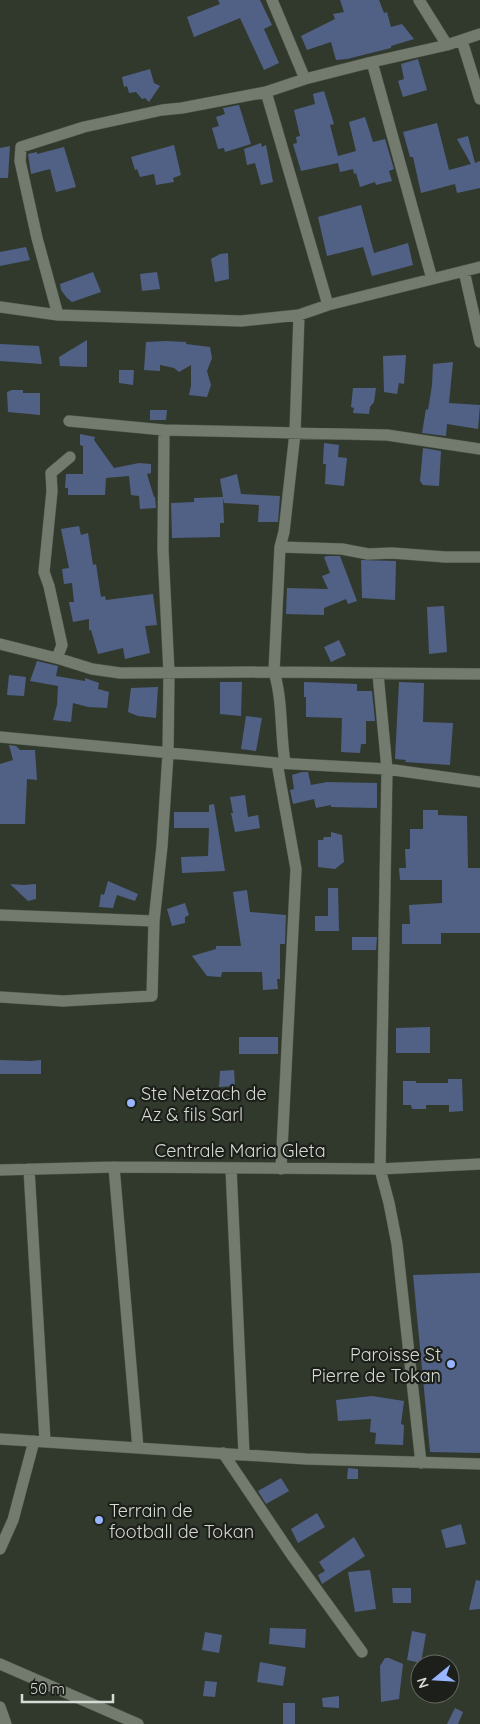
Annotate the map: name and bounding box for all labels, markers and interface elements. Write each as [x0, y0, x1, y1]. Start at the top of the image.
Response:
place label: Ste Netzach de Az & fils Sarl [141, 1082, 267, 1126]
marker: Ste Netzach de Az & fils Sarl [125, 1097, 137, 1109]
street label: Centrale Maria Gleta [154, 1139, 326, 1162]
place label: Paroisse St Pierre de Tokan [311, 1343, 441, 1387]
marker: Paroisse St Pierre de Tokan [445, 1358, 457, 1370]
place label: Terrain de football de Tokan [109, 1499, 254, 1543]
marker: Terrain de football de Tokan [93, 1514, 105, 1526]
north arrow [410, 1654, 460, 1704]
scale bar [22, 1672, 114, 1704]
text: N [412, 1675, 433, 1691]
text: 50 m [30, 1679, 65, 1698]

